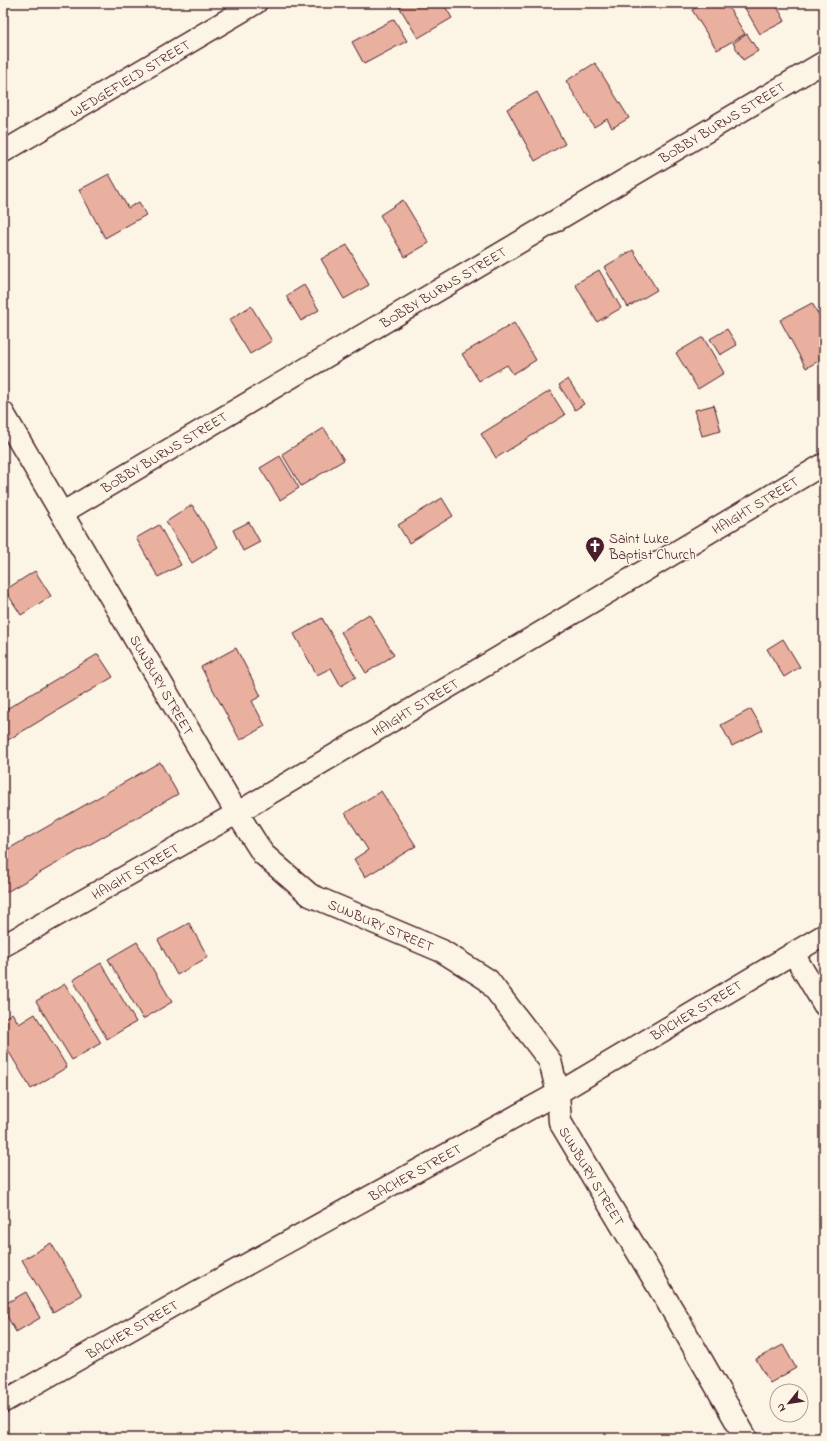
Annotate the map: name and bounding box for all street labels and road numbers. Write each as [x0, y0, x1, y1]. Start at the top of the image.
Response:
street label: WEDGEFIELD STREET [67, 35, 195, 123]
street label: BOBBY BURNS STREET [655, 77, 790, 170]
street label: BOBBY BURNS STREET [376, 242, 511, 335]
street label: BOBBY BURNS STREET [97, 407, 232, 500]
street label: HAIGHT STREET [708, 472, 803, 541]
street label: SUNBURY STREET [123, 632, 198, 740]
street label: HAIGHT STREET [368, 674, 463, 743]
street label: HAIGHT STREET [88, 839, 184, 906]
street label: SUNBURY STREET [324, 895, 437, 958]
street label: BACHER STREET [646, 976, 746, 1047]
street label: SUNBURY STREET [553, 1123, 629, 1231]
street label: BACHER STREET [365, 1139, 466, 1208]
street label: BACHER STREET [82, 1295, 183, 1366]

